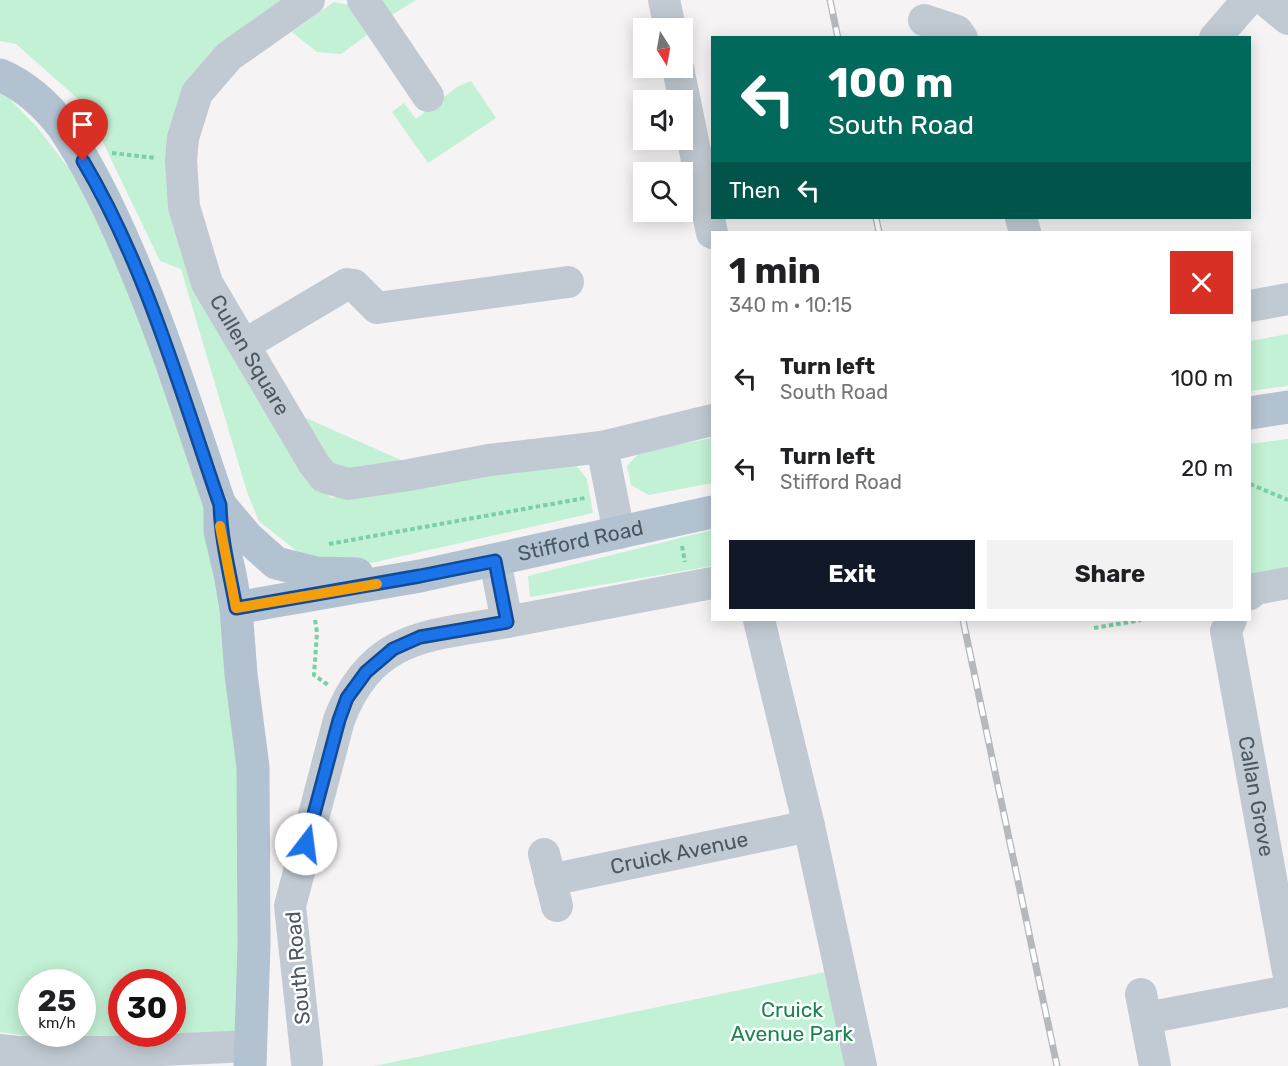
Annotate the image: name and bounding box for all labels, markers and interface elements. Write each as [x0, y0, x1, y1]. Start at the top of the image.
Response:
north arrow [633, 18, 693, 78]
map controls [633, 18, 693, 222]
text: 100 m [828, 58, 953, 108]
icon: left [729, 60, 807, 138]
button: sound [633, 90, 693, 150]
pin [57, 99, 108, 161]
icon: arrive [66, 108, 99, 141]
text: South Road [828, 109, 974, 141]
button: search [633, 162, 693, 222]
icon: left [792, 174, 825, 207]
text: Then [729, 177, 780, 204]
text: 1 min [729, 249, 821, 292]
button: close [1170, 251, 1233, 314]
street label: Cullen Square [205, 290, 295, 420]
text: 340 m · 10:15 [729, 293, 852, 317]
text: Turn left [780, 353, 875, 380]
icon: left [729, 362, 762, 395]
text: 100 m [1171, 365, 1233, 392]
text: South Road [780, 380, 888, 404]
text: Turn left [780, 443, 875, 470]
icon: left [729, 452, 762, 485]
text: 20 m [1181, 455, 1233, 482]
text: Stifford Road [780, 470, 902, 494]
street label: Stifford Road [515, 514, 645, 566]
button: Exit [729, 540, 975, 609]
button: Share [987, 540, 1233, 609]
street label: Callan Grove [1233, 734, 1280, 858]
position arrow [274, 812, 338, 876]
street label: Cruick Avenue [608, 826, 750, 879]
street label: South Road [280, 910, 315, 1026]
speed limit sign: 30 [108, 969, 186, 1047]
text: 25 [38, 983, 76, 1019]
park label: Cruick Avenue Park [731, 997, 853, 1046]
text: km/h [38, 1014, 76, 1032]

